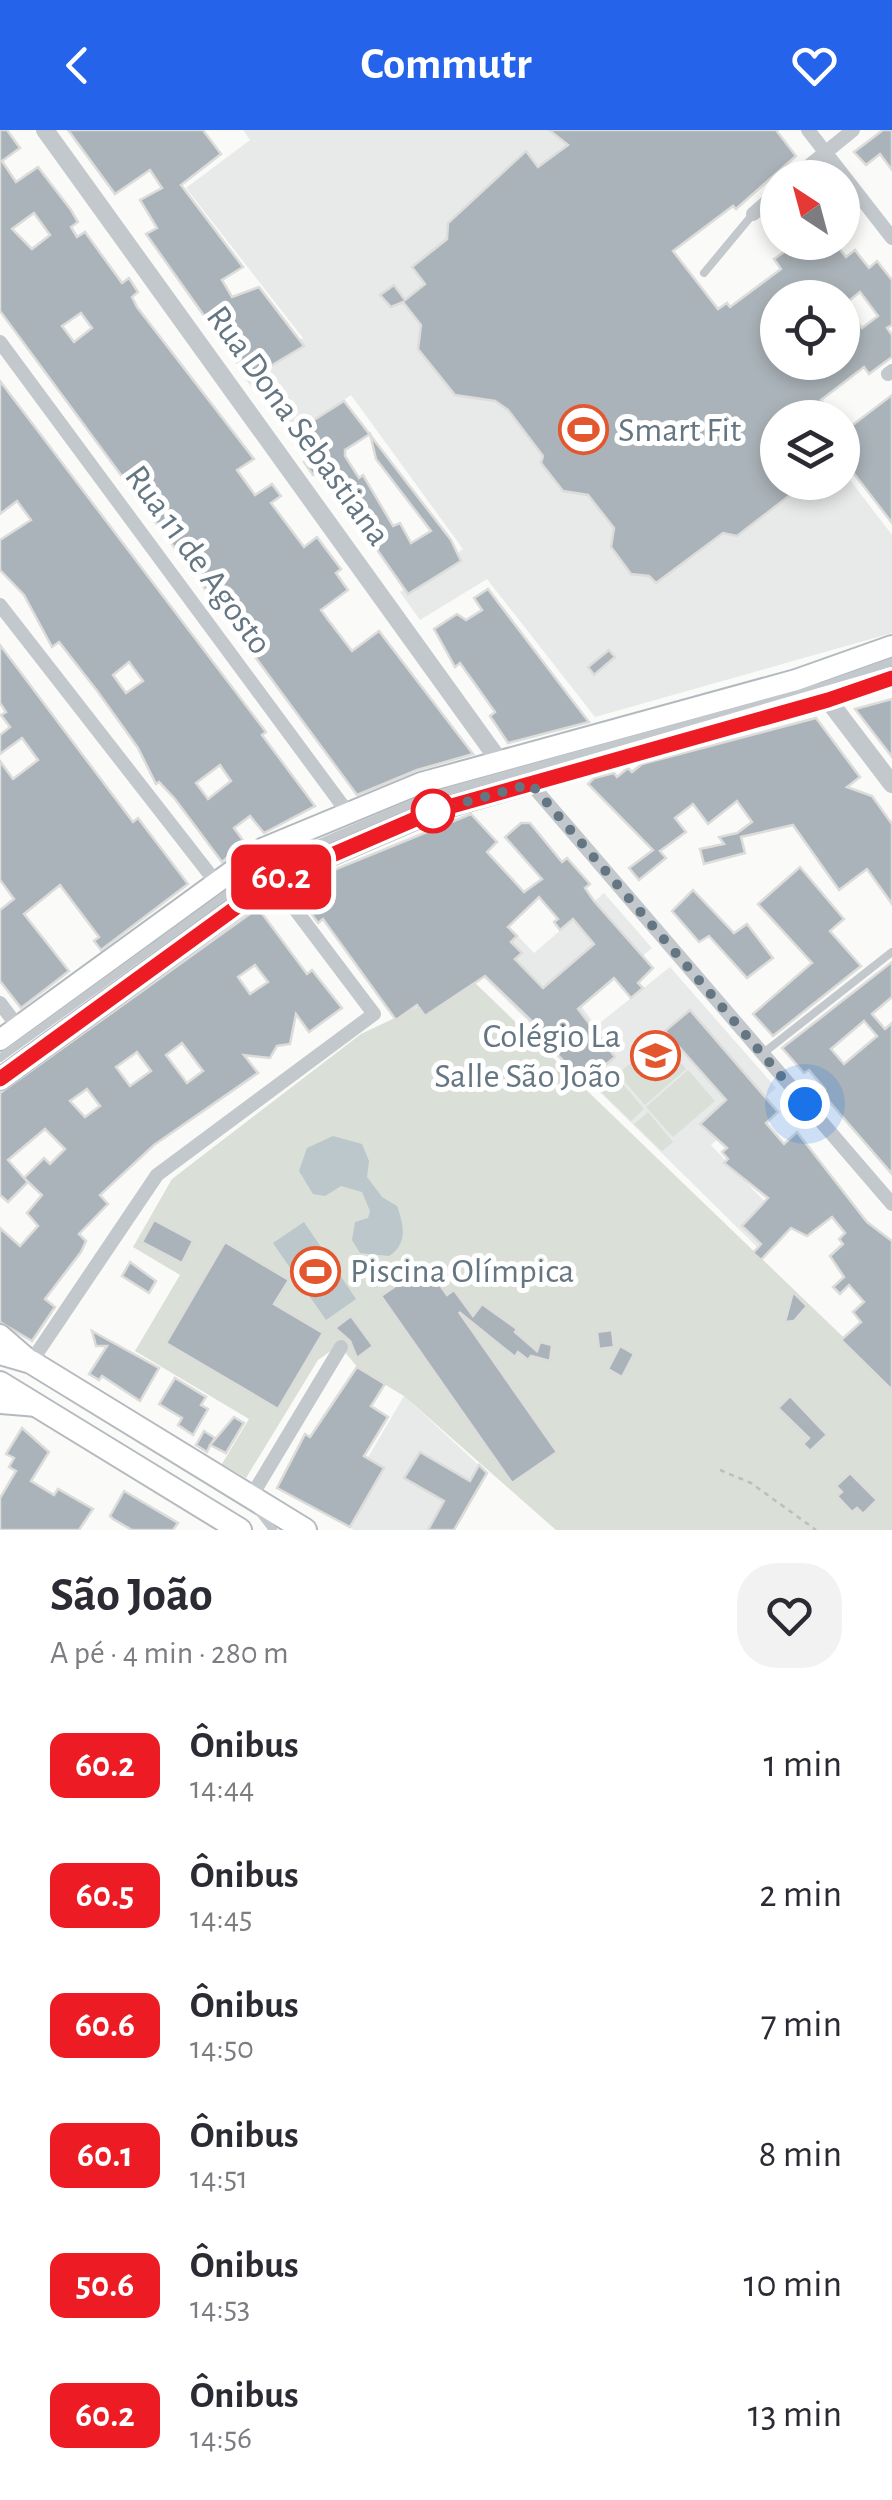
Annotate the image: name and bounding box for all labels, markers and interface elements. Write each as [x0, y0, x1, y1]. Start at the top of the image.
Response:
icon: back [50, 38, 105, 93]
icon: heart [787, 38, 842, 93]
text: Commutr [360, 42, 532, 87]
north arrow [760, 160, 860, 260]
map controls [760, 160, 860, 500]
button: locate [760, 280, 860, 380]
street label: Rua Dona Sebastiana [200, 300, 396, 552]
button: layers [760, 400, 860, 500]
sports icon: Smart Fit [557, 404, 609, 456]
place label: Smart Fit [618, 413, 741, 448]
street label: Rua 11 de Agosto [118, 459, 278, 661]
unlabelled marker [412, 790, 454, 832]
line badge: 60.2 [211, 844, 351, 910]
text: 60.2 [251, 860, 311, 895]
place label: Colégio La Salle São João [434, 1019, 621, 1094]
school or university icon: Colégio La Salle São João [630, 1030, 682, 1082]
your location [780, 1079, 830, 1129]
sports icon: Piscina Olímpica [289, 1245, 341, 1297]
place label: Piscina Olímpica [350, 1254, 575, 1289]
button: heart [737, 1563, 842, 1668]
text: São João [50, 1572, 213, 1620]
text: A pé · 4 min · 280 m [50, 1637, 289, 1669]
text: Ônibus [190, 1727, 299, 1765]
text: 1 min [763, 1746, 842, 1784]
text: 60.2 [75, 1748, 135, 1783]
text: 14:44 [190, 1772, 255, 1804]
text: Ônibus [190, 1857, 299, 1895]
text: 2 min [759, 1876, 842, 1914]
text: 60.5 [76, 1878, 134, 1913]
text: 14:45 [190, 1902, 253, 1934]
text: Ônibus [190, 1987, 299, 2025]
text: 7 min [761, 2006, 842, 2044]
text: 60.6 [75, 2008, 135, 2043]
text: 14:50 [190, 2032, 254, 2064]
text: Ônibus [190, 2117, 299, 2155]
text: 8 min [759, 2136, 842, 2174]
text: 60.1 [77, 2138, 133, 2173]
text: 14:51 [190, 2162, 248, 2194]
text: Ônibus [190, 2247, 299, 2285]
text: 10 min [743, 2266, 842, 2304]
text: 50.6 [76, 2268, 134, 2303]
text: 14:53 [190, 2292, 250, 2324]
text: Ônibus [190, 2377, 299, 2415]
text: 13 min [748, 2396, 842, 2434]
text: 60.2 [75, 2398, 135, 2433]
text: 14:56 [190, 2422, 252, 2454]

